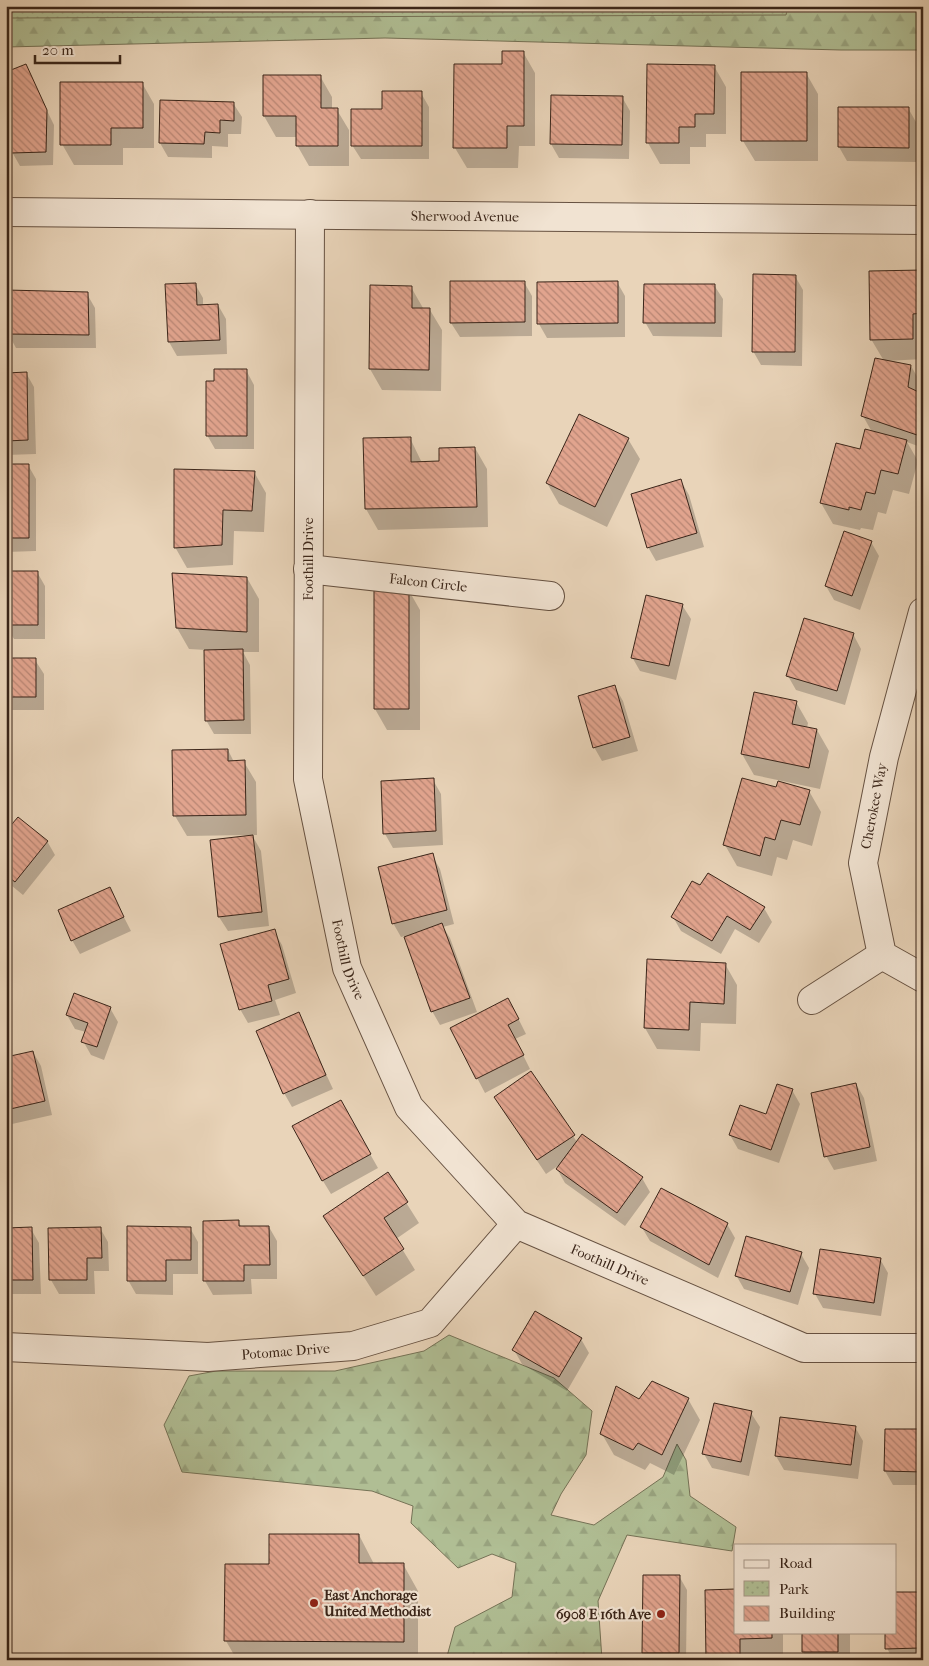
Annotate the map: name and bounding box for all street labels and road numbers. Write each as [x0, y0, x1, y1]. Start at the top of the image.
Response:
street label: Sherwood Avenue [411, 207, 519, 225]
street label: Foothill Drive [300, 517, 317, 601]
street label: Falcon Circle [388, 570, 468, 595]
street label: Cherokee Way [857, 761, 891, 850]
street label: Foothill Drive [329, 917, 369, 1002]
street label: Foothill Drive [568, 1240, 652, 1289]
street label: Potomac Drive [241, 1339, 331, 1363]

